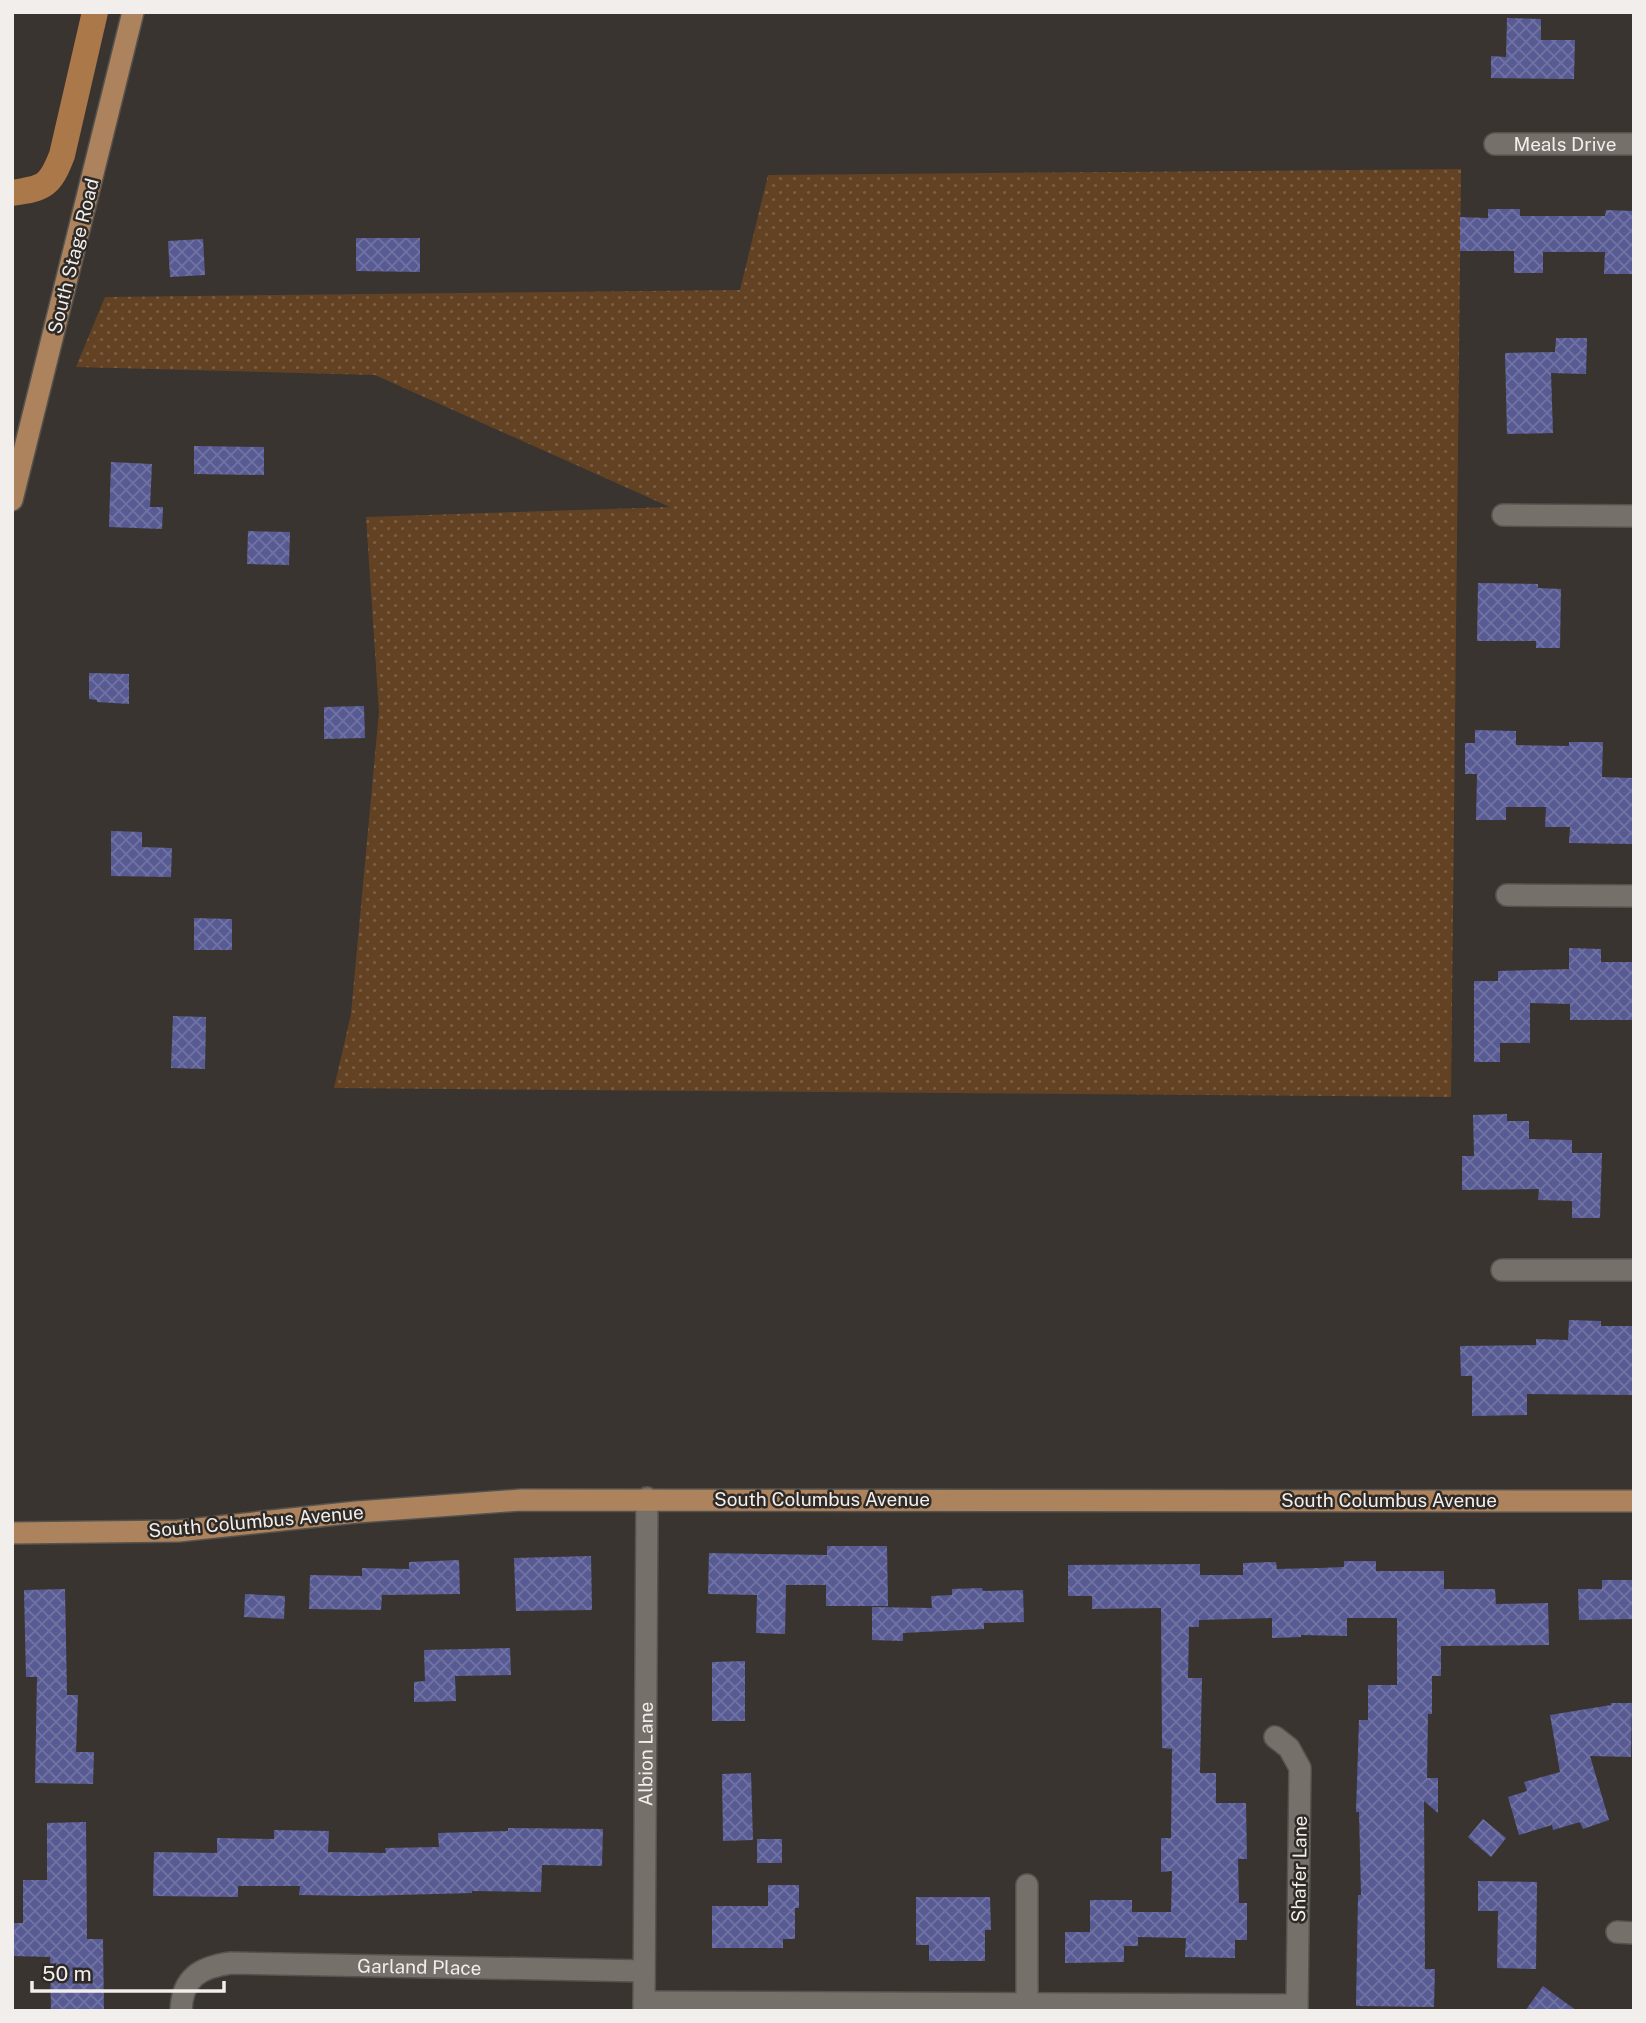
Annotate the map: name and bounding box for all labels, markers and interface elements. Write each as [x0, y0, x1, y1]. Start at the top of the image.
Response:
street label: Meals Drive [1513, 133, 1617, 155]
street label: South Stage Road [43, 176, 103, 336]
street label: South Columbus Avenue [714, 1488, 930, 1510]
street label: South Columbus Avenue [1281, 1489, 1497, 1511]
street label: South Columbus Avenue [147, 1501, 365, 1541]
street label: Albion Lane [634, 1702, 657, 1806]
street label: Shafer Lane [1287, 1815, 1311, 1923]
scale bar [32, 1950, 224, 1994]
street label: Garland Place [357, 1954, 482, 1979]
text: 50 m [42, 1961, 92, 1986]

